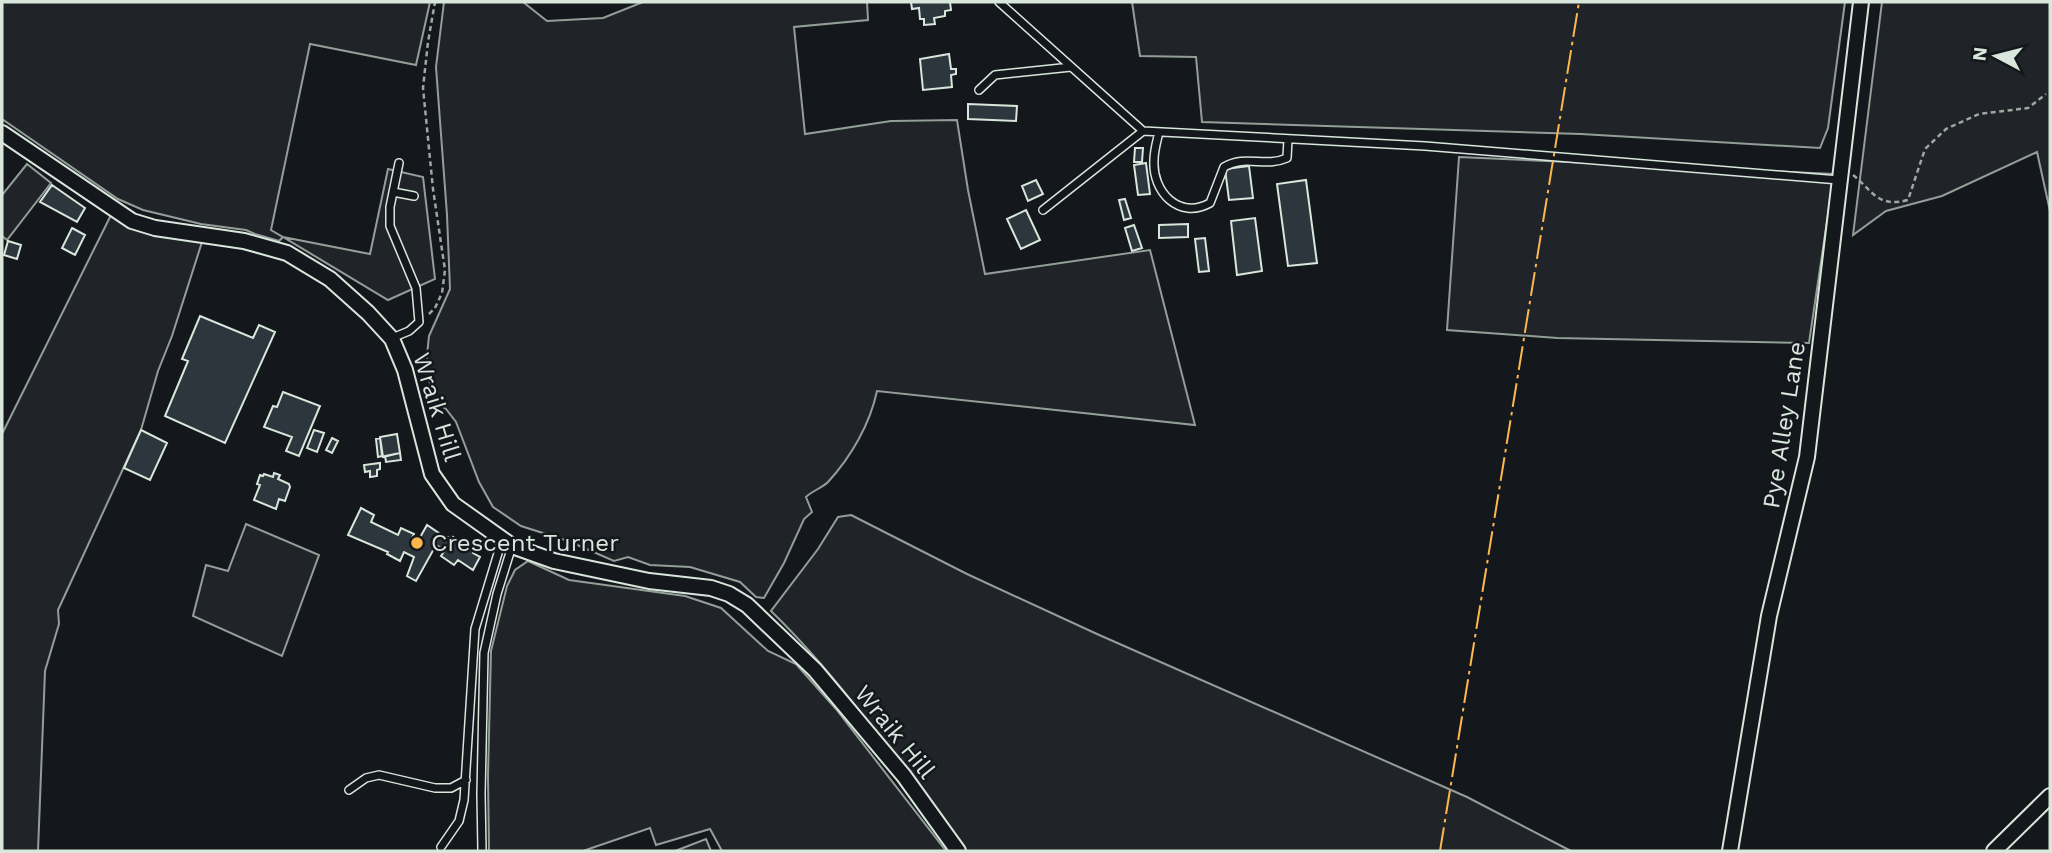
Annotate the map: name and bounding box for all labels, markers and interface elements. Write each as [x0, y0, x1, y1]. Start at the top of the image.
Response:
north arrow [1961, 21, 2031, 91]
text: N [1967, 46, 1992, 62]
street label: Pye Alley Lane [1757, 340, 1811, 510]
street label: Wraik Hill [407, 349, 467, 465]
place label: Crescent Turner [431, 529, 619, 557]
marker: Crescent Turner [409, 535, 425, 551]
street label: Wraik Hill [849, 680, 941, 785]

